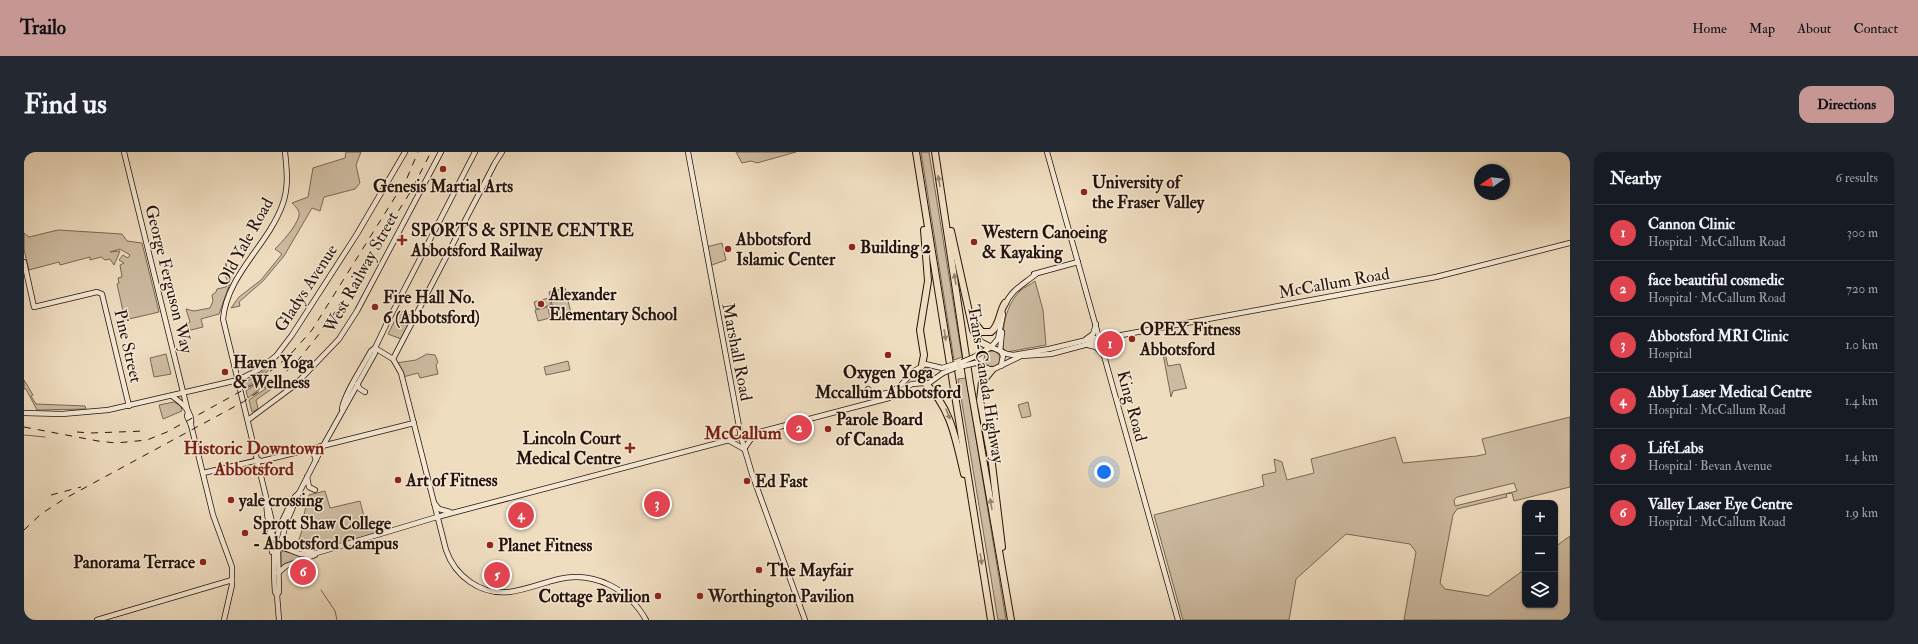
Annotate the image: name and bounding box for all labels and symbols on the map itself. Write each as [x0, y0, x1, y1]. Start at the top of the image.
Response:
marker: Genesis Martial Arts [438, 164, 448, 174]
north arrow [1474, 164, 1510, 200]
place label: University of the Fraser Valley [1092, 172, 1205, 214]
one-way arrow [936, 175, 942, 187]
place label: Genesis Martial Arts [373, 176, 513, 197]
marker: University of the Fraser Valley [1079, 187, 1089, 197]
street label: Old Yale Road [212, 194, 278, 290]
street label: George Ferguson Way [139, 203, 198, 356]
street label: West Railway Street [319, 207, 404, 337]
place label: SPORTS & SPINE CENTRE Abbotsford Railway [410, 220, 634, 262]
place label: Western Canoeing & Kayaking [981, 222, 1108, 264]
place label: Abbotsford Islamic Center [735, 229, 836, 270]
marker: SPORTS & SPINE CENTRE Abbotsford Railway [396, 234, 408, 246]
place label: Building 2 [860, 237, 931, 259]
marker: Western Canoeing & Kayaking [969, 237, 979, 247]
street label: Gladys Avenue [270, 240, 343, 336]
marker: Building 2 [847, 242, 857, 252]
marker: Abbotsford Islamic Center [723, 244, 733, 254]
street label: McCallum Road [1277, 263, 1392, 303]
one-way arrow [952, 273, 958, 285]
place label: Alexander Elementary School [548, 284, 678, 326]
place label: Fire Hall No. 6 (Abbotsford) [383, 287, 480, 329]
marker: Alexander Elementary School [536, 299, 546, 309]
street label: Marshall Road [717, 301, 757, 403]
marker: Fire Hall No. 6 (Abbotsford) [370, 302, 380, 312]
street label: Trans-Canada Highway [962, 303, 1009, 465]
street label: Pine Street [109, 307, 147, 385]
place label: OPEX Fitness Abbotsford [1139, 319, 1241, 360]
one-way arrow [942, 329, 948, 341]
pin: 1 [1097, 329, 1123, 359]
marker: OPEX Fitness Abbotsford [1127, 334, 1137, 344]
marker: Oxygen Yoga Mccallum Abbotsford [883, 350, 893, 360]
place label: Haven Yoga & Wellness [233, 352, 315, 393]
place label: Oxygen Yoga Mccallum Abbotsford [814, 362, 962, 403]
marker: Haven Yoga & Wellness [220, 367, 230, 377]
street label: King Road [1112, 368, 1152, 444]
place label: Parole Board of Canada [836, 409, 923, 450]
one-way arrow [945, 409, 951, 421]
pin: 2 [786, 413, 812, 443]
district label: McCallum [703, 422, 783, 445]
marker: Parole Board of Canada [823, 424, 833, 434]
place label: Lincoln Court Medical Centre [515, 428, 622, 469]
district label: Historic Downtown Abbotsford [184, 437, 325, 481]
marker: Lincoln Court Medical Centre [624, 442, 636, 454]
your location [1094, 462, 1114, 482]
place label: Art of Fitness [405, 470, 498, 491]
place label: Ed Fast [755, 471, 808, 492]
marker: Art of Fitness [393, 475, 403, 485]
marker: Ed Fast [742, 476, 752, 486]
pin: 3 [644, 489, 670, 519]
place label: yale crossing [238, 490, 324, 512]
marker: yale crossing [226, 495, 236, 505]
one-way arrow [988, 498, 994, 511]
pin: 4 [508, 500, 534, 530]
place label: Sprott Shaw College - Abbotsford Campus [253, 513, 398, 555]
marker: Sprott Shaw College - Abbotsford Campus [240, 528, 250, 538]
place label: Planet Fitness [498, 535, 592, 556]
marker: Planet Fitness [485, 540, 495, 550]
place label: Panorama Terrace [73, 552, 196, 573]
one-way arrow [978, 553, 984, 565]
marker: Panorama Terrace [198, 557, 208, 567]
pin: 6 [290, 557, 316, 587]
pin: 5 [484, 560, 510, 590]
place label: The Mayfair [766, 560, 854, 582]
marker: The Mayfair [754, 565, 764, 575]
place label: Cottage Pavilion [538, 586, 650, 608]
place label: Worthington Pavilion [707, 586, 854, 608]
marker: Cottage Pavilion [653, 591, 663, 601]
marker: Worthington Pavilion [695, 591, 705, 601]

